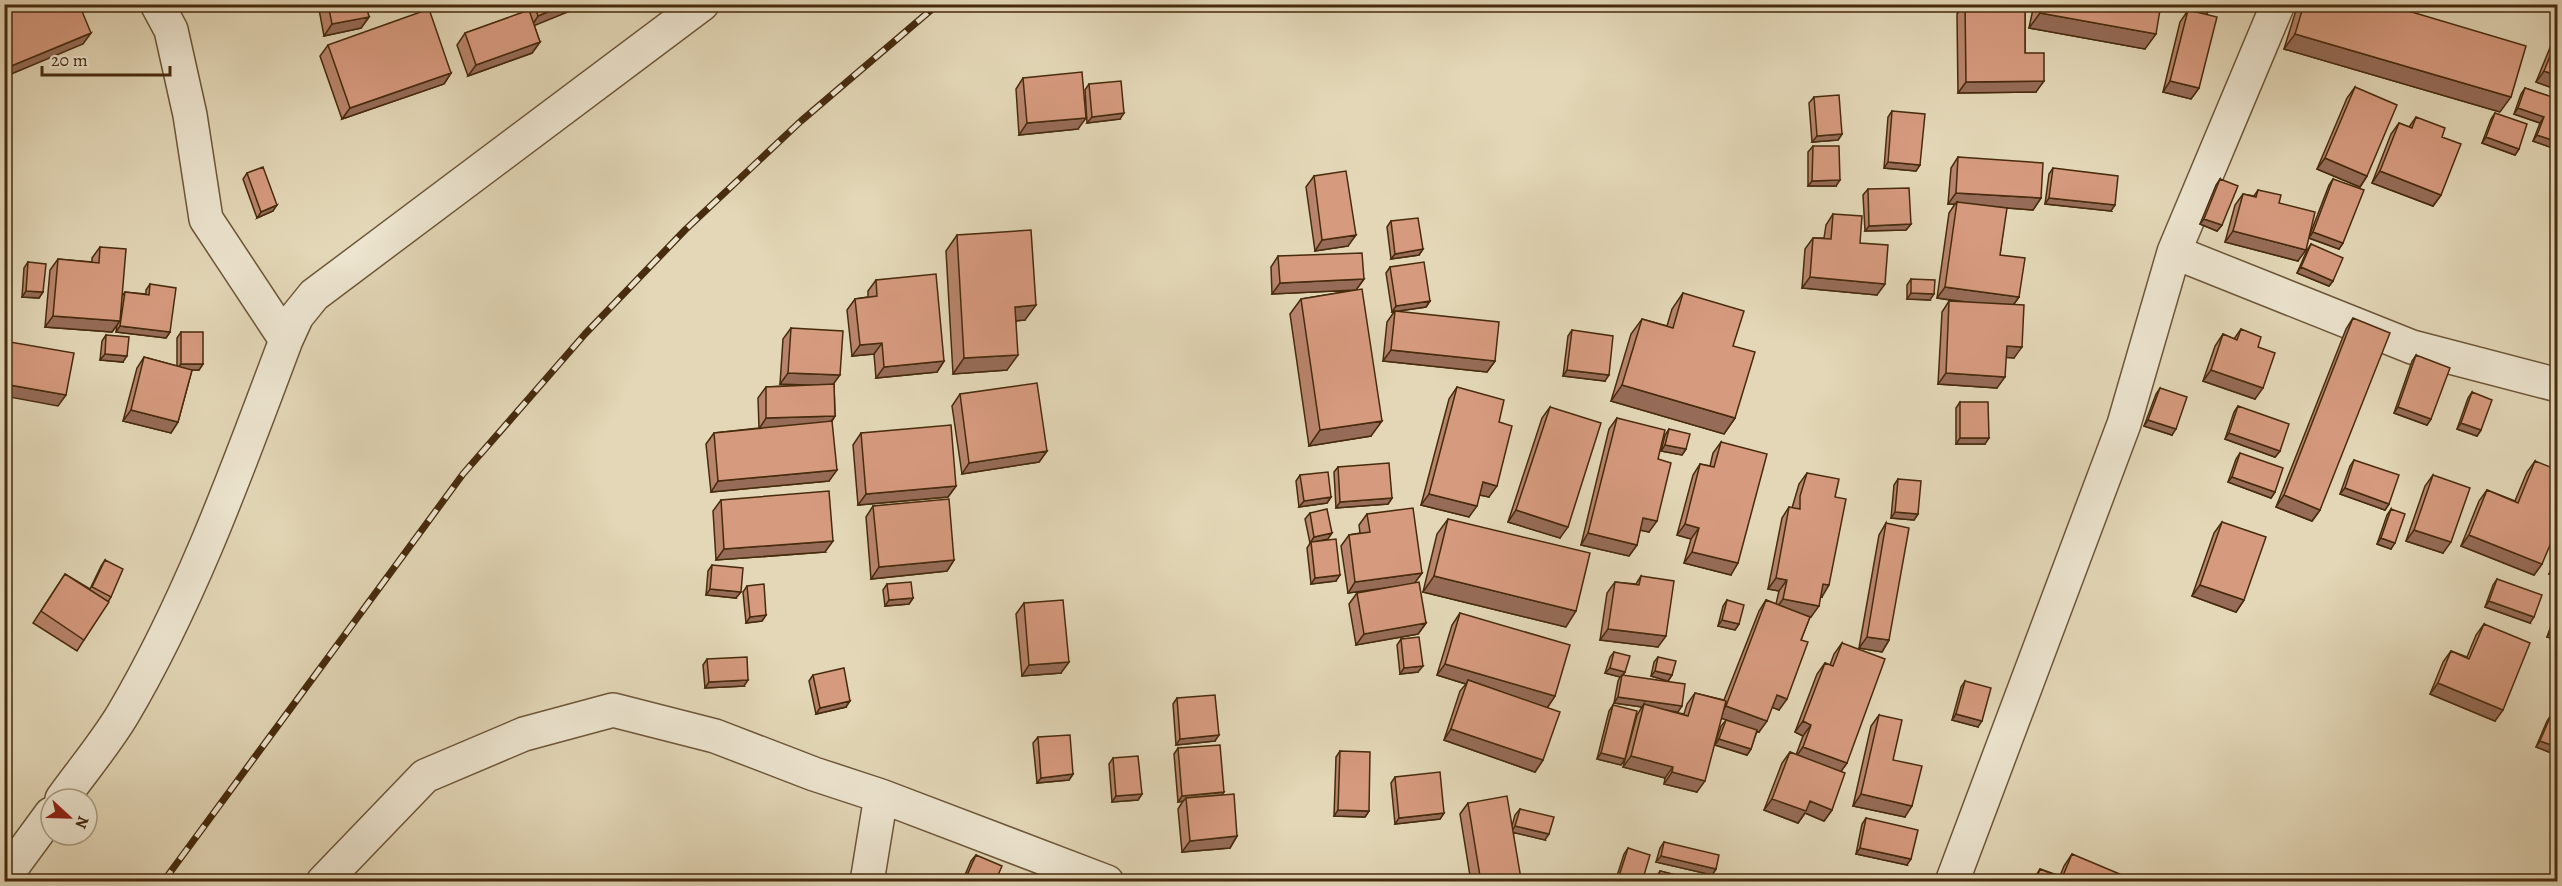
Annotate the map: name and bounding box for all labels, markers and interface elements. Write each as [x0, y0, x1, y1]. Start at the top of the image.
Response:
scale bar [42, 39, 170, 77]
text: 20 m [51, 48, 88, 72]
north arrow [39, 787, 99, 847]
text: N [69, 813, 94, 832]

